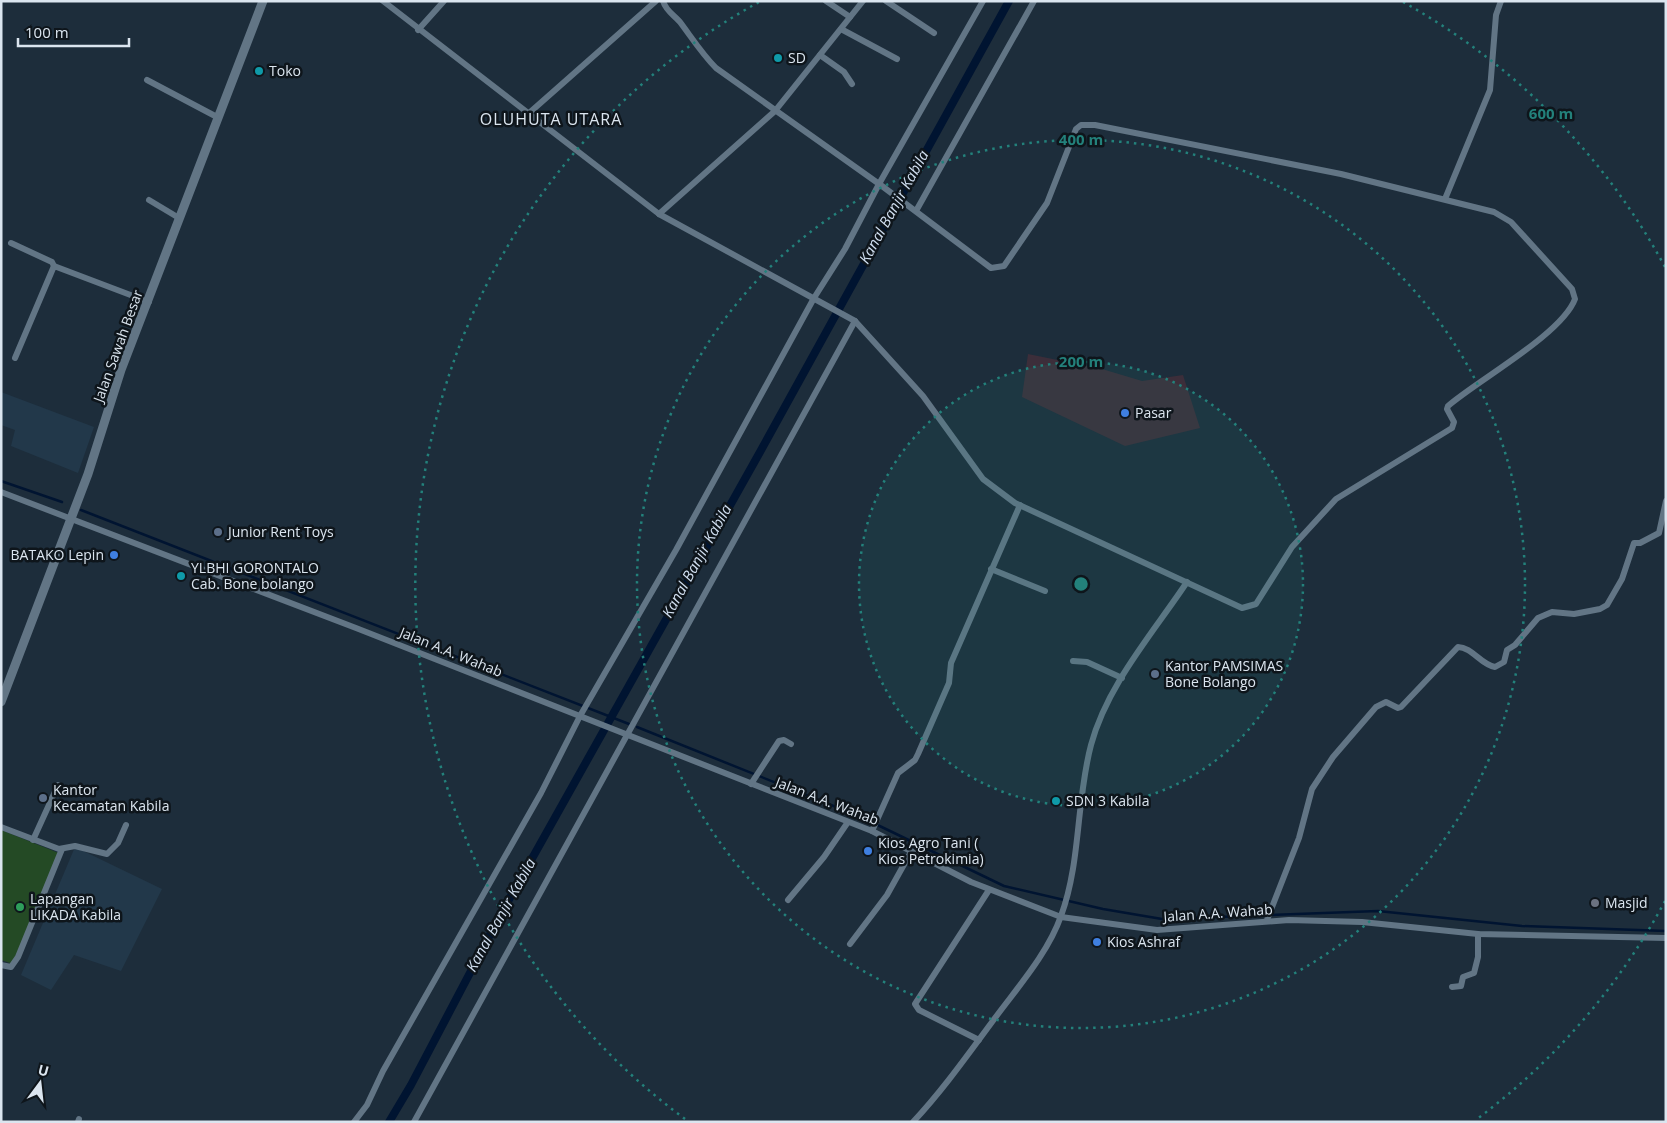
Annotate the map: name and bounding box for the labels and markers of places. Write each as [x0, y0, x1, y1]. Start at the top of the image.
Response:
place label: SD [788, 48, 806, 67]
marker: SD [772, 52, 784, 64]
place label: Toko [269, 61, 301, 80]
marker: Toko [253, 65, 265, 77]
place label: Pasar [1135, 403, 1172, 422]
marker: Pasar [1119, 407, 1131, 419]
place label: Junior Rent Toys [226, 522, 334, 541]
marker: Junior Rent Toys [212, 526, 224, 538]
place label: BATAKO Lepin [11, 545, 104, 564]
marker: BATAKO Lepin [108, 549, 120, 561]
place label: YLBHI GORONTALO Cab. Bone bolango [191, 558, 319, 593]
marker: YLBHI GORONTALO Cab. Bone bolango [175, 570, 187, 582]
centre of rings [1072, 575, 1090, 593]
place label: Kantor PAMSIMAS Bone Bolango [1165, 656, 1283, 691]
marker: Kantor PAMSIMAS Bone Bolango [1149, 668, 1161, 680]
place label: Kantor Kecamatan Kabila [53, 780, 169, 815]
place label: SDN 3 Kabila [1066, 791, 1149, 810]
marker: Kantor Kecamatan Kabila [37, 792, 49, 804]
marker: SDN 3 Kabila [1050, 795, 1062, 807]
place label: Kios Agro Tani ( Kios Petrokimia) [878, 833, 984, 868]
marker: Kios Agro Tani ( Kios Petrokimia) [862, 845, 874, 857]
place label: Lapangan LIKADA Kabila [30, 889, 121, 924]
place label: Masjid [1605, 893, 1648, 912]
marker: Masjid [1589, 897, 1601, 909]
marker: Lapangan LIKADA Kabila [14, 901, 26, 913]
place label: Kios Ashraf [1107, 932, 1181, 951]
marker: Kios Ashraf [1091, 936, 1103, 948]

